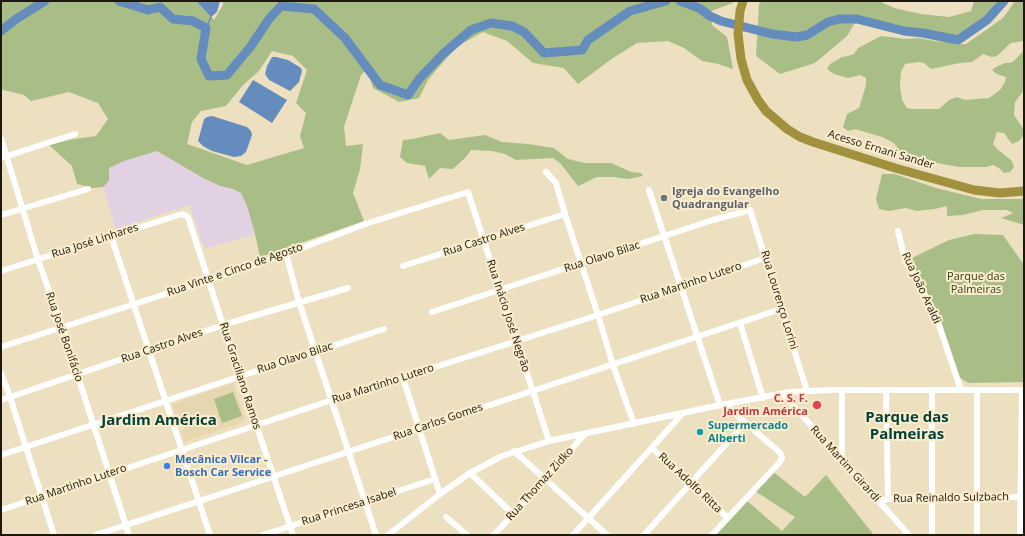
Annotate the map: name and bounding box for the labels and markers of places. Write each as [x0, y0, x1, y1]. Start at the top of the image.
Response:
place label: Igreja do Evangelho Quadrangular [672, 185, 779, 211]
marker: Igreja do Evangelho Quadrangular [659, 193, 669, 203]
place label: C. S. F. Jardim América [723, 392, 808, 418]
marker: C. S. F. Jardim América [811, 399, 823, 411]
place label: Supermercado Alberti [708, 419, 788, 445]
marker: Supermercado Alberti [695, 427, 705, 437]
place label: Mecânica Vilcar - Bosch Car Service [175, 453, 271, 479]
marker: Mecânica Vilcar - Bosch Car Service [162, 461, 172, 471]

